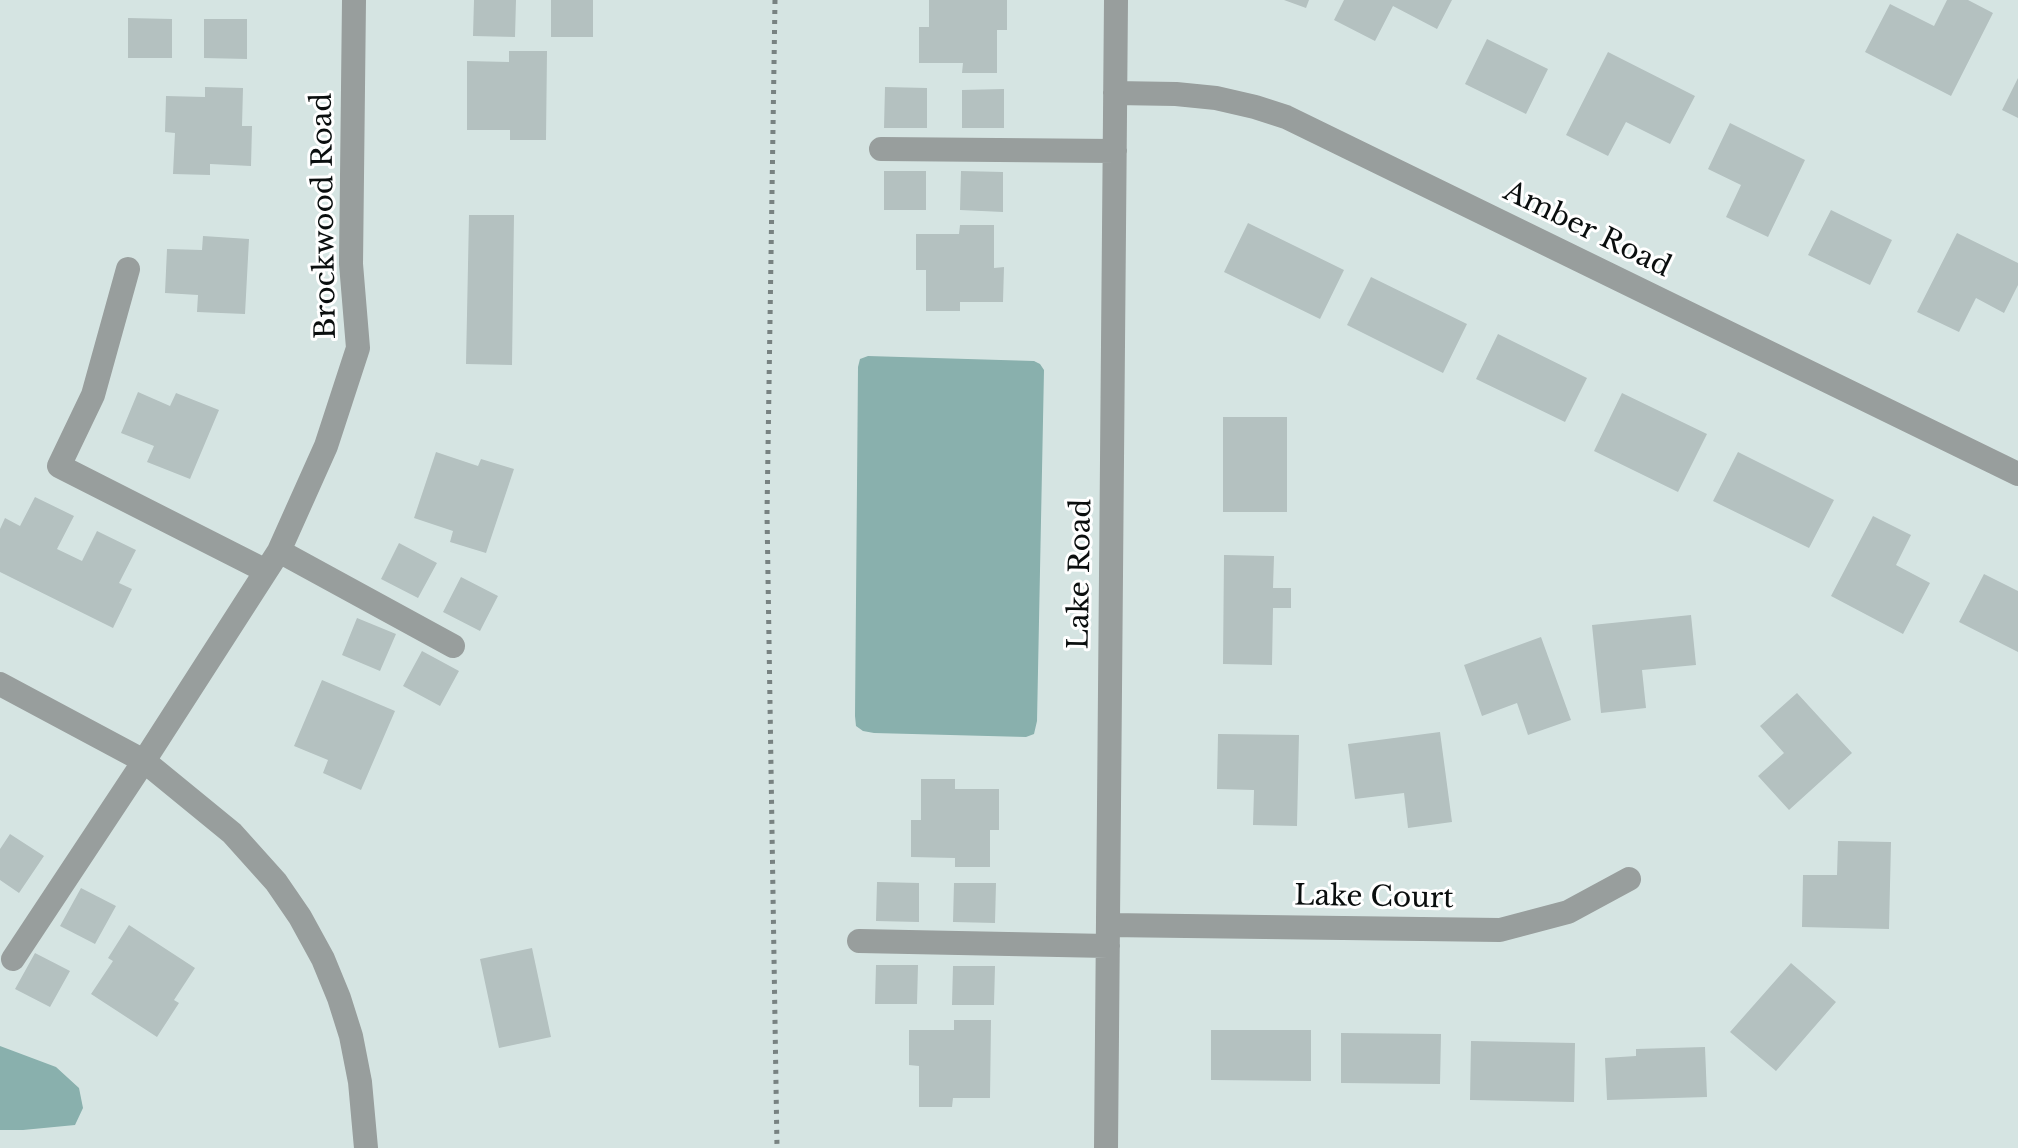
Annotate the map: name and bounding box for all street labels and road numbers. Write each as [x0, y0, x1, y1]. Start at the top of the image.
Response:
street label: Brockwood Road [306, 92, 344, 340]
street label: Amber Road [1498, 175, 1676, 285]
street label: Lake Road [1063, 498, 1099, 650]
street label: Lake Court [1294, 880, 1454, 916]

